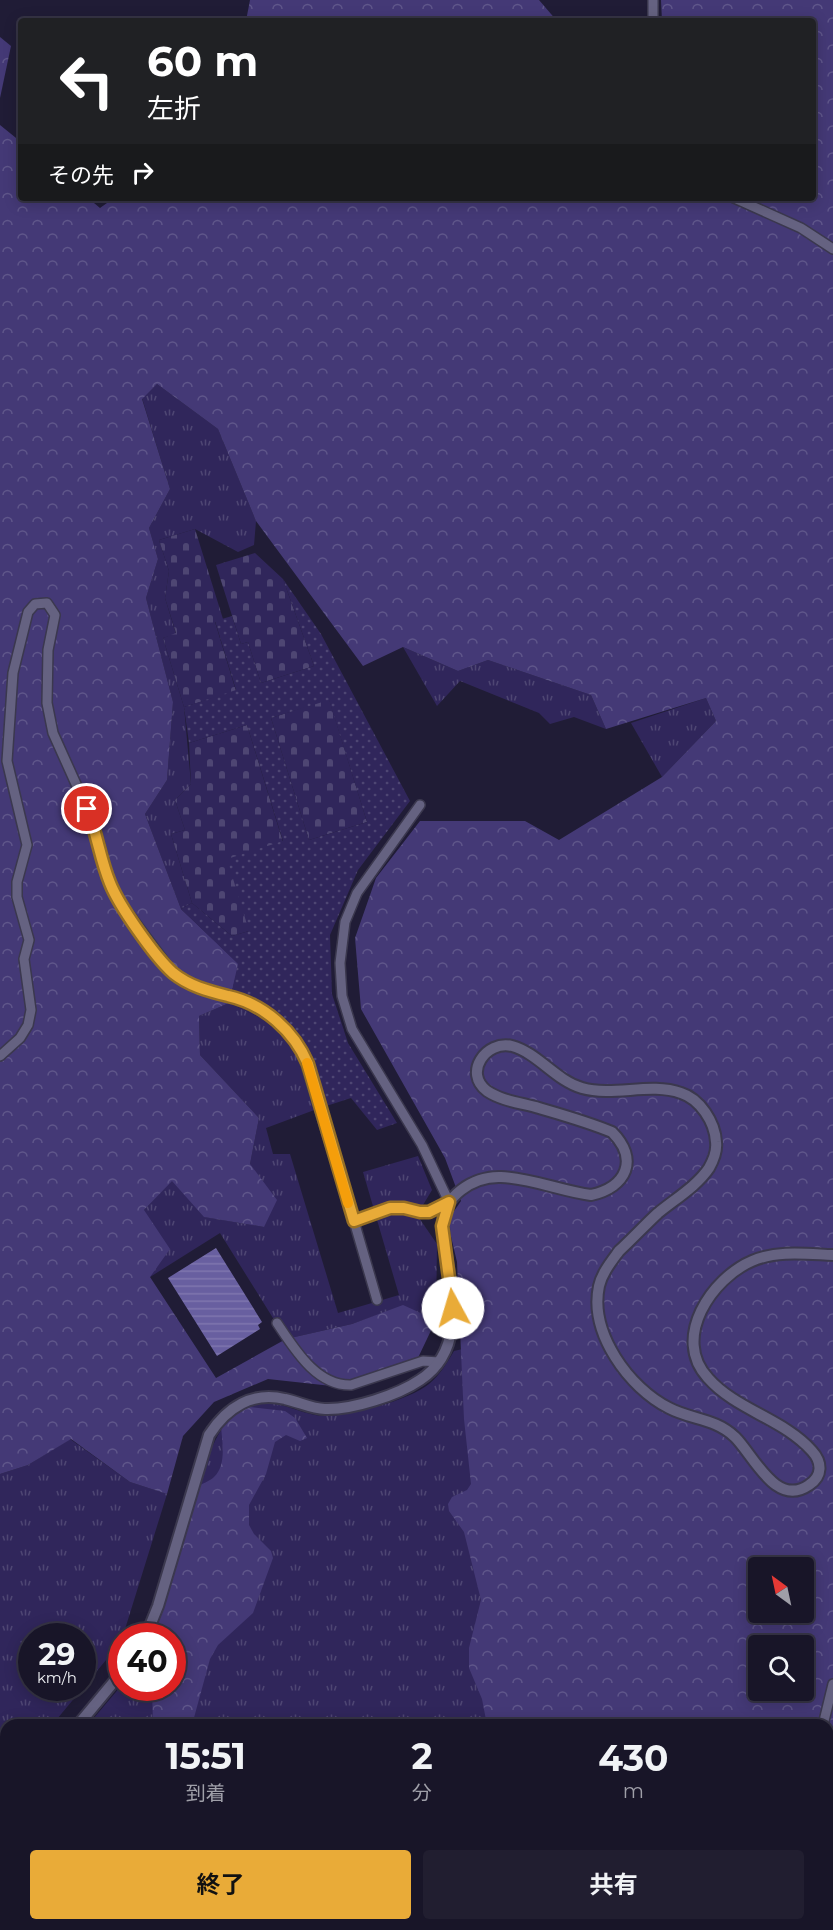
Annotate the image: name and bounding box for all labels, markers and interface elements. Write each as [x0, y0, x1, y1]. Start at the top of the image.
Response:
text: 60 m [147, 35, 258, 87]
icon: left [48, 42, 126, 120]
text: 左折 [147, 92, 201, 125]
icon: right [126, 156, 159, 189]
text: その先 [48, 162, 114, 189]
pin [61, 783, 112, 834]
icon: arrive [70, 792, 103, 825]
position arrow [421, 1276, 485, 1340]
north arrow [748, 1557, 814, 1623]
map controls [748, 1557, 814, 1701]
speed limit sign: 40 [108, 1623, 186, 1701]
button: search [748, 1635, 814, 1701]
text: 29 [39, 1636, 75, 1673]
text: km/h [37, 1668, 77, 1687]
text: 15:51 [165, 1734, 246, 1778]
text: 2 [411, 1734, 433, 1778]
text: 430 [598, 1736, 668, 1780]
text: m [623, 1779, 644, 1803]
text: 到着 [186, 1781, 226, 1805]
text: 分 [412, 1781, 432, 1805]
button: 終了 [30, 1850, 411, 1919]
button: 共有 [423, 1850, 804, 1919]

